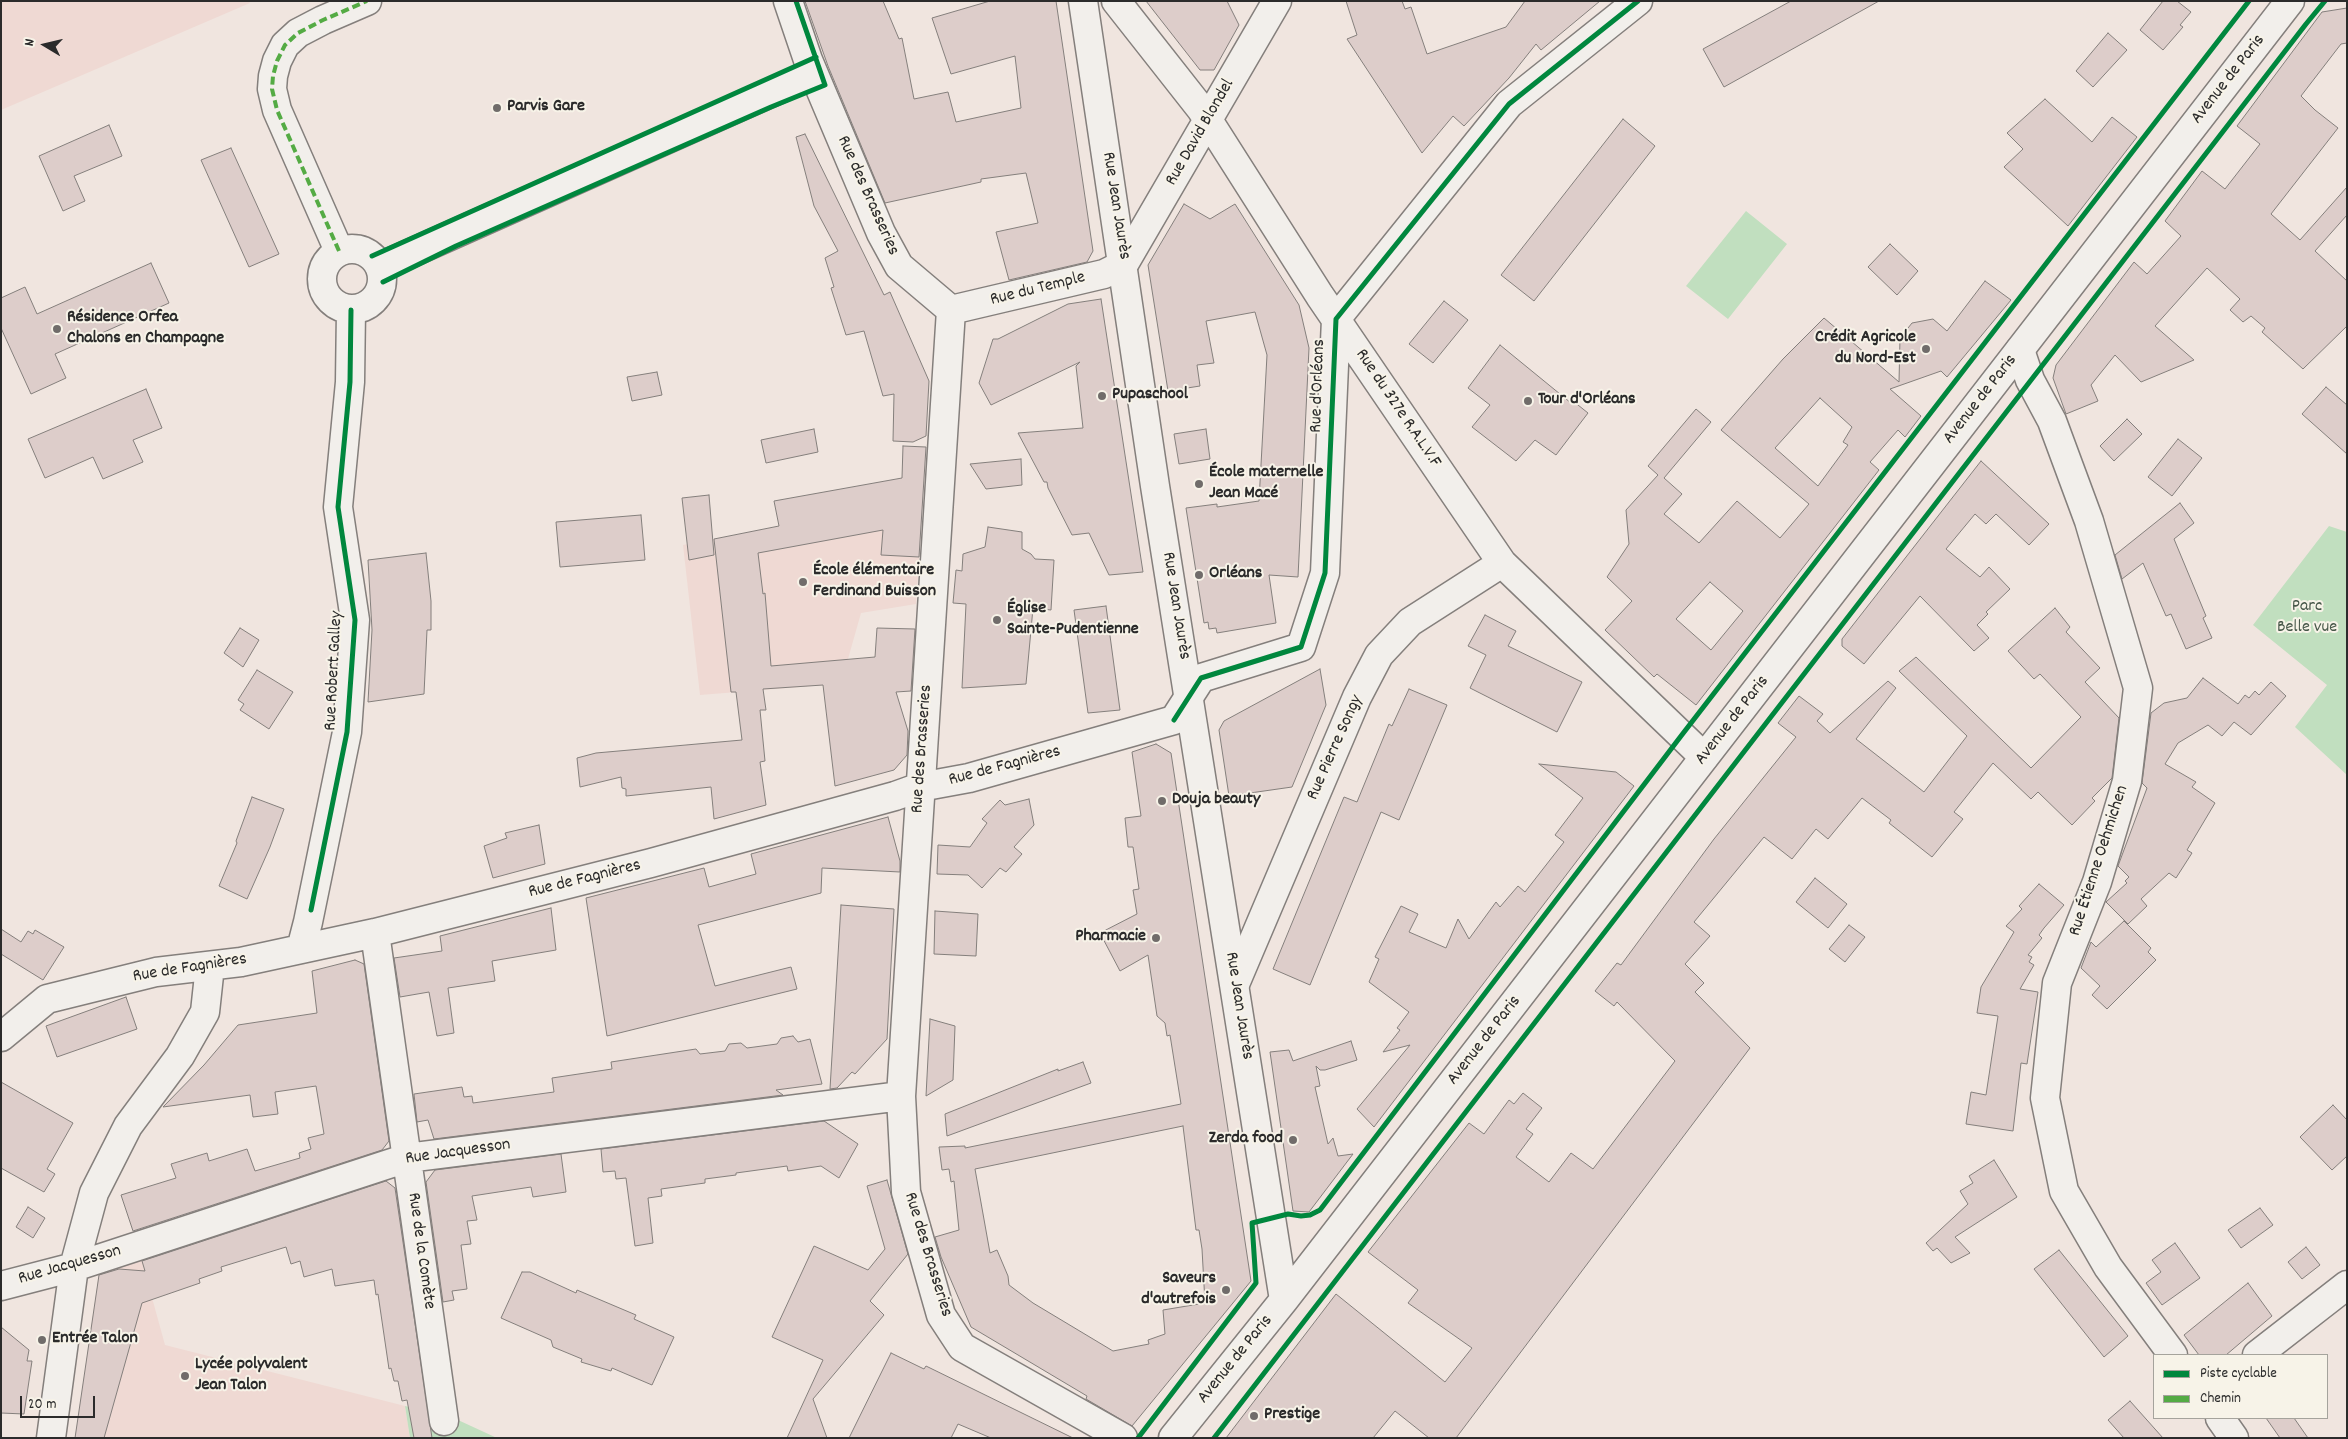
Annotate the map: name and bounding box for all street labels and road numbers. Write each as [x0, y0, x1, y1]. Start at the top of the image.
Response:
street label: Avenue de Paris [2187, 31, 2271, 129]
street label: Rue David Blondel [1162, 76, 1240, 190]
street label: Rue des Brasseries [831, 133, 903, 259]
street label: Rue Jean Jaurès [1096, 151, 1134, 261]
street label: Rue du Temple [988, 268, 1088, 312]
street label: Rue d'Orléans [1307, 339, 1331, 433]
street label: Rue du 327e R.A.L.V.F [1349, 346, 1445, 472]
street label: Avenue de Paris [1939, 351, 2023, 449]
street label: Rue Jean Jaurès [1156, 551, 1194, 661]
street label: Rue Robert Galley [321, 611, 349, 731]
street label: Avenue de Paris [1691, 672, 1775, 770]
street label: Rue des Brasseries [908, 684, 938, 814]
street label: Rue Pierre Songy [1303, 692, 1369, 804]
street label: Rue de Fagnières [947, 742, 1063, 792]
street label: Rue Étienne Oehmichen [2065, 783, 2135, 939]
street label: Rue de Fagnières [527, 856, 643, 904]
street label: Rue de Fagnières [132, 949, 248, 989]
street label: Rue Jean Jaurès [1219, 951, 1257, 1061]
street label: Avenue de Paris [1443, 992, 1527, 1090]
street label: Rue Jacquesson [404, 1135, 512, 1171]
street label: Rue des Brasseries [898, 1190, 956, 1320]
street label: Rue de la Comète [401, 1191, 439, 1311]
street label: Rue Jacquesson [16, 1241, 124, 1291]
street label: Avenue de Paris [1194, 1311, 1278, 1409]

